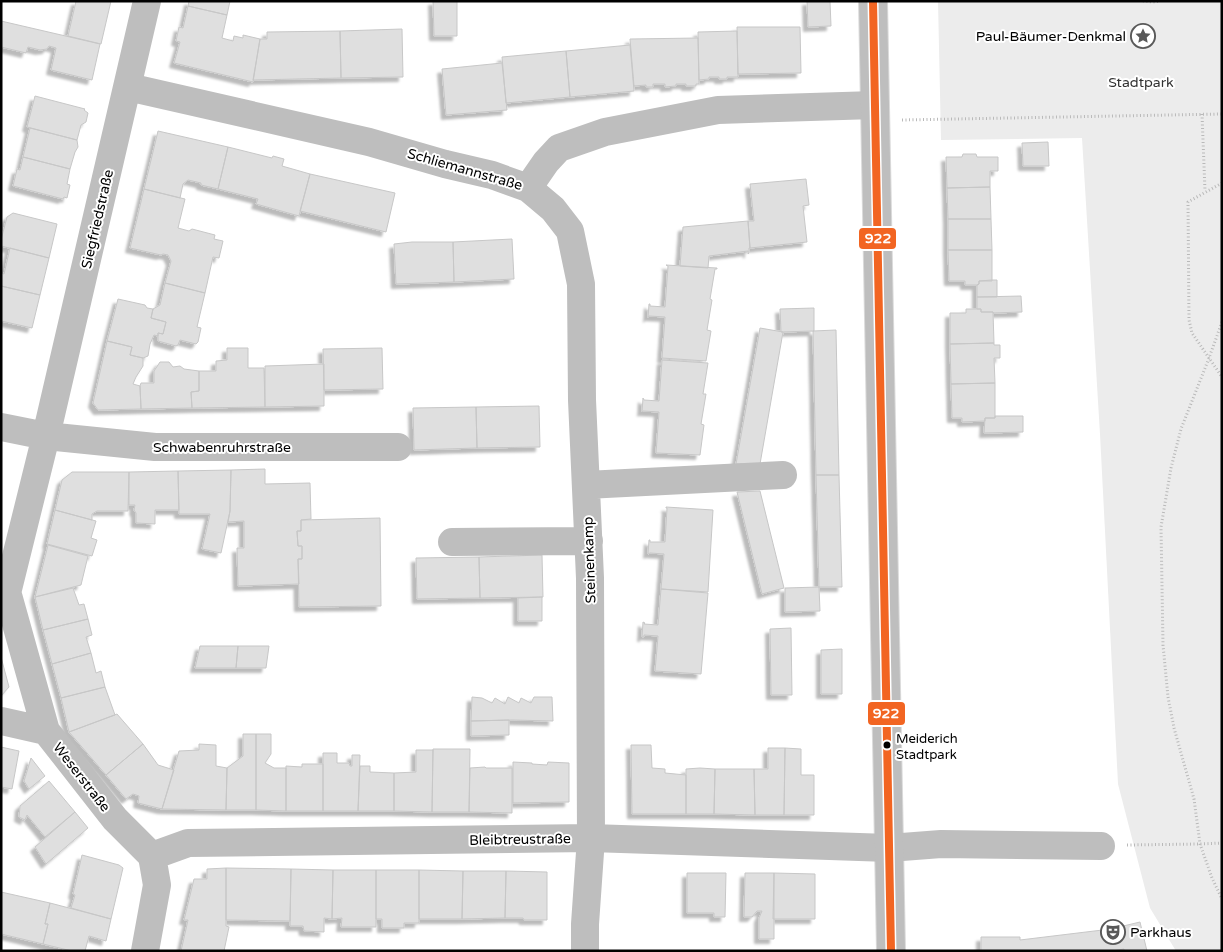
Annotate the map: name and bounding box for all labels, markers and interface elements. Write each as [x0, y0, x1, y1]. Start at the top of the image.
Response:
place icon: Paul-Bäumer-Denkmal [1130, 23, 1156, 49]
place label: Paul-Bäumer-Denkmal [976, 28, 1126, 45]
park label: Stadtpark [1108, 74, 1174, 91]
street label: Schliemannstraße [405, 145, 524, 194]
street label: Siegfriedstraße [78, 168, 117, 270]
line badge: 922 [858, 227, 897, 250]
text: 922 [865, 230, 891, 247]
street label: Schwabenruhrstraße [153, 439, 291, 456]
street label: Steinenkamp [579, 516, 600, 604]
line badge: 922 [867, 701, 906, 726]
text: 922 [873, 705, 899, 722]
place label: Meiderich Stadtpark [896, 731, 958, 763]
street label: Weserstraße [49, 739, 114, 815]
marker: Meiderich Stadtpark [882, 740, 892, 750]
street label: Bleibtreustraße [469, 830, 571, 849]
theatre icon: Parkhaus [1100, 919, 1126, 945]
place label: Parkhaus [1130, 924, 1192, 941]

